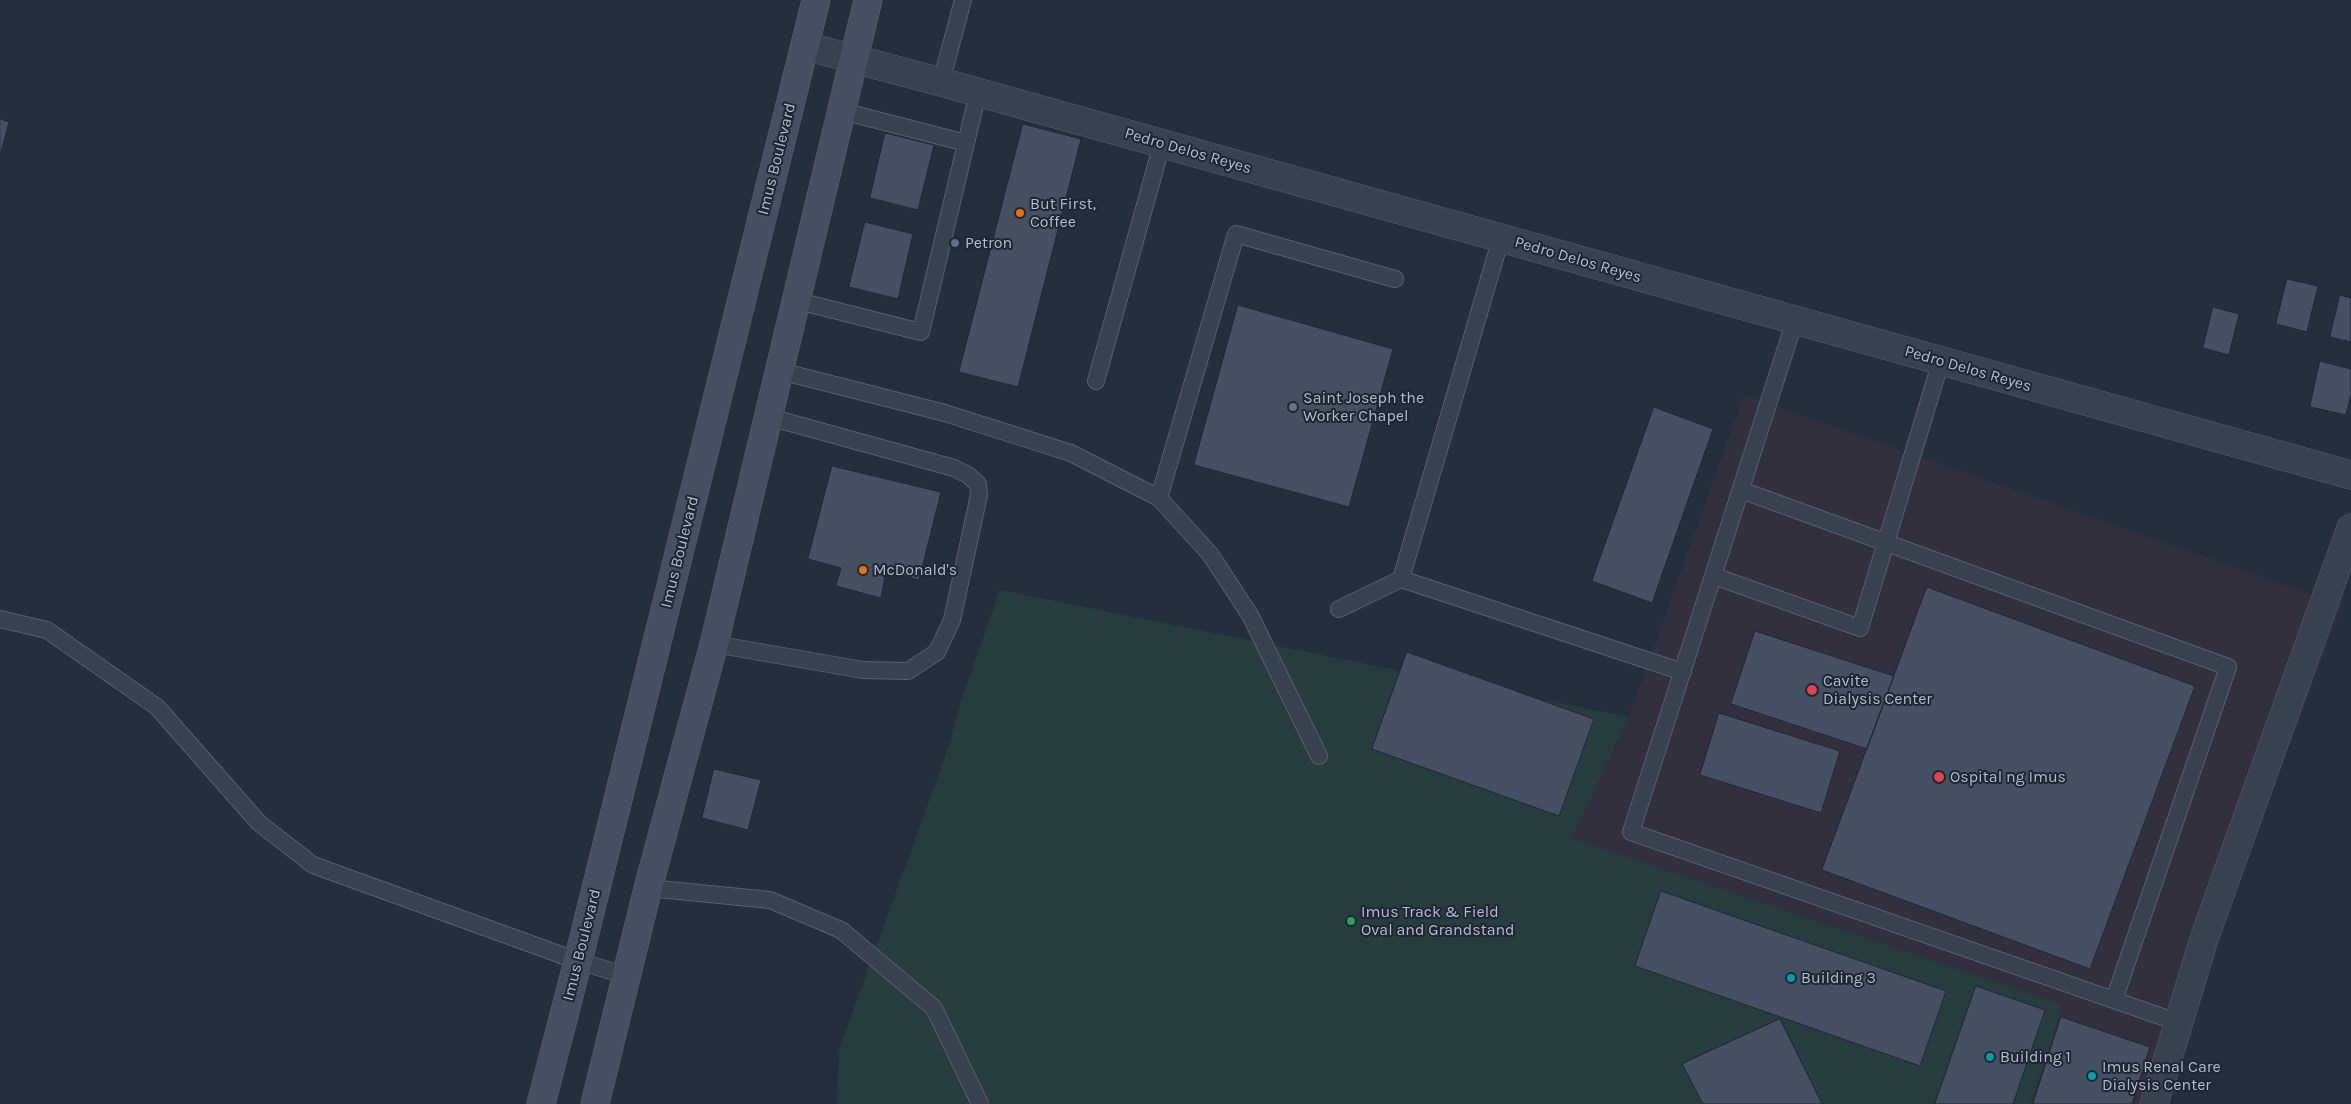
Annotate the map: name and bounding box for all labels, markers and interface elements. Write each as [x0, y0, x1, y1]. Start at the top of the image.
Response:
street label: Imus Boulevard [754, 101, 800, 217]
street label: Pedro Delos Reyes [1122, 124, 1254, 178]
place label: But First, Coffee [1030, 194, 1096, 232]
marker: But First, Coffee [1014, 207, 1026, 219]
place label: Petron [965, 233, 1012, 253]
street label: Pedro Delos Reyes [1512, 233, 1644, 287]
marker: Petron [949, 237, 961, 249]
street label: Pedro Delos Reyes [1902, 342, 2034, 396]
place label: Saint Joseph the Worker Chapel [1303, 388, 1424, 426]
marker: Saint Joseph the Worker Chapel [1287, 401, 1299, 413]
street label: Imus Boulevard [657, 494, 703, 610]
place label: McDonald's [873, 560, 957, 580]
marker: McDonald's [857, 564, 869, 576]
place label: Cavite Dialysis Center [1823, 671, 1932, 709]
marker: Cavite Dialysis Center [1805, 683, 1819, 697]
place label: Ospital ng Imus [1950, 767, 2066, 787]
marker: Ospital ng Imus [1932, 770, 1946, 784]
street label: Imus Boulevard [559, 887, 605, 1003]
place label: Imus Track & Field Oval and Grandstand [1361, 902, 1515, 940]
marker: Imus Track & Field Oval and Grandstand [1345, 915, 1357, 927]
place label: Building 3 [1801, 968, 1876, 988]
marker: Building 3 [1785, 972, 1797, 984]
place label: Building 1 [2000, 1047, 2071, 1067]
marker: Building 1 [1984, 1051, 1996, 1063]
place label: Imus Renal Care Dialysis Center [2102, 1057, 2221, 1095]
marker: Imus Renal Care Dialysis Center [2086, 1070, 2098, 1082]

